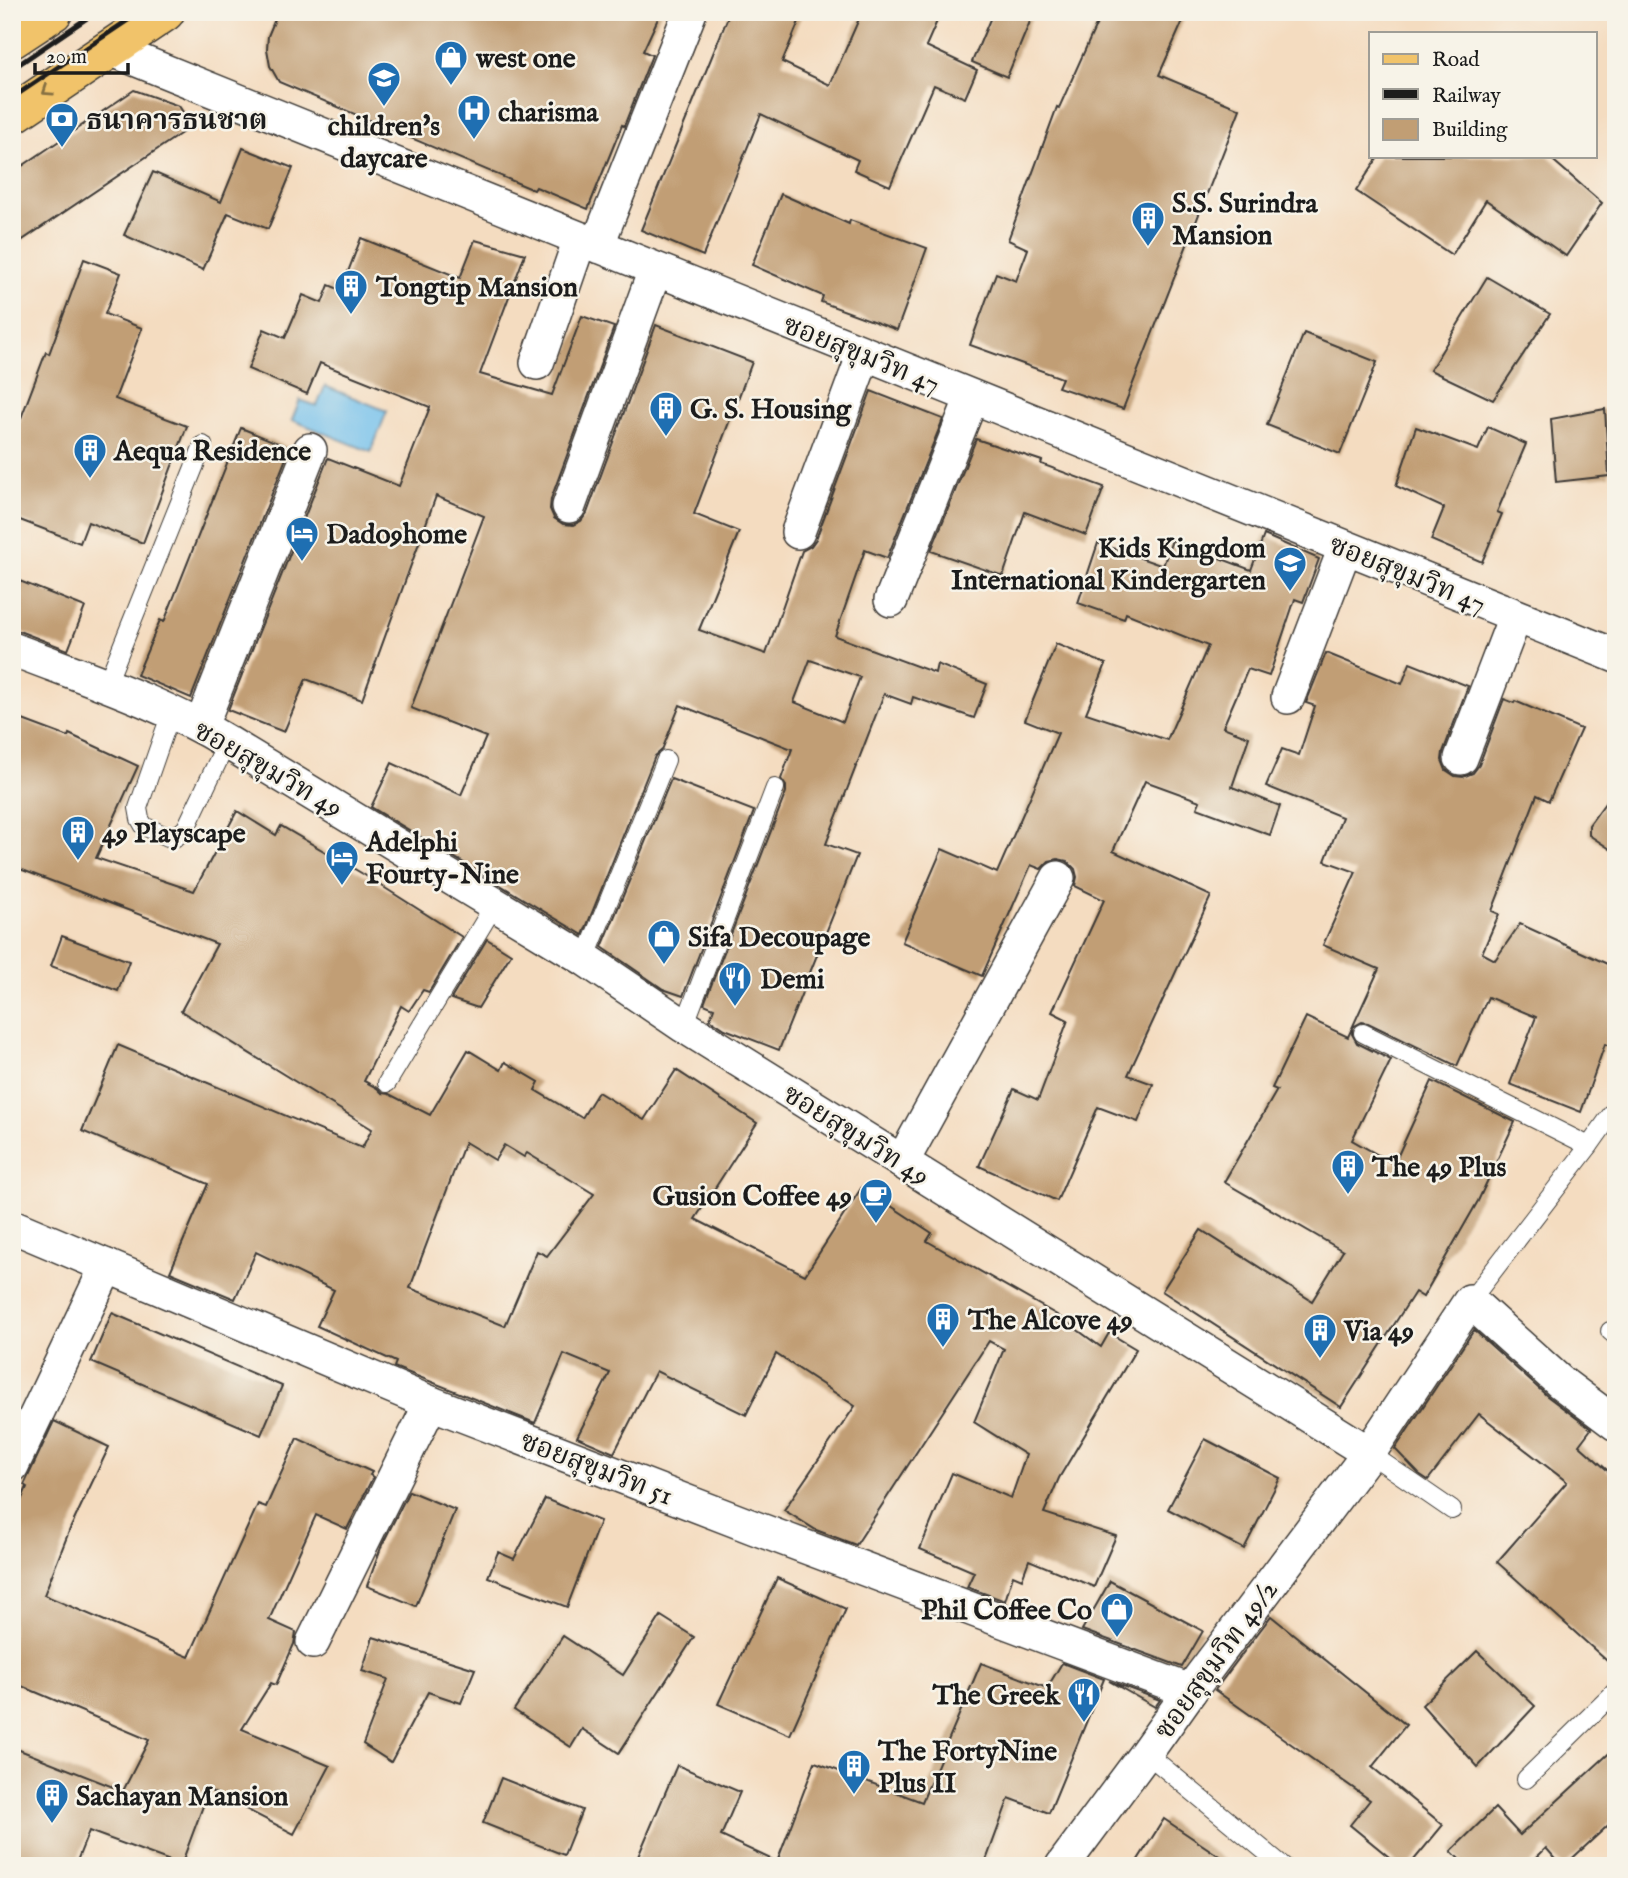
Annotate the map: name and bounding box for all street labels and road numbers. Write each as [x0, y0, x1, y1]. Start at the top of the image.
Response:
street label: ซอยสุขุมวิท 47 [778, 308, 945, 403]
street label: ซอยสุขุมวิท 47 [1324, 528, 1491, 623]
street label: ซอยสุขุมวิท 49 [187, 713, 348, 827]
street label: ซอยสุขุมวิท 49 [776, 1077, 935, 1195]
street label: ซอยสุขุมวิท 51 [515, 1424, 677, 1514]
street label: ซอยสุขุมวิท 49/2 [1148, 1574, 1287, 1747]

